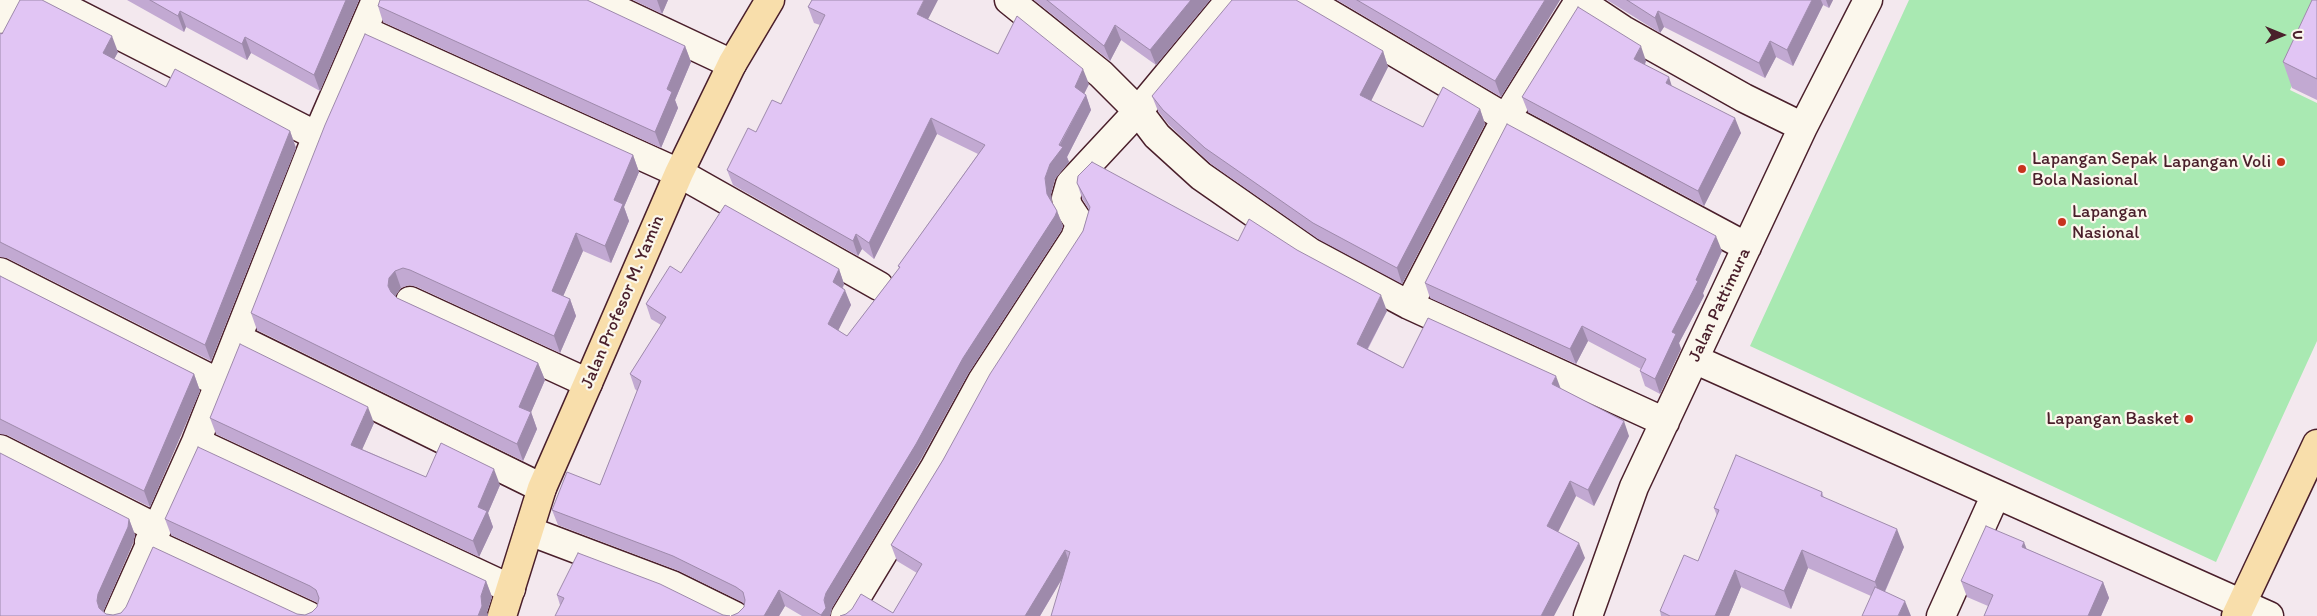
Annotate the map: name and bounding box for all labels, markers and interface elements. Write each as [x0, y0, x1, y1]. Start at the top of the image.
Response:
north arrow [2257, 10, 2307, 60]
text: U [2289, 30, 2306, 40]
place label: Lapangan Sepak Bola Nasional [2032, 148, 2157, 190]
place label: Lapangan Voli [2163, 151, 2271, 173]
marker: Lapangan Voli [2275, 156, 2287, 168]
marker: Lapangan Sepak Bola Nasional [2016, 163, 2028, 175]
place label: Lapangan Nasional [2072, 201, 2147, 243]
street label: Jalan Profesor M. Yamin [577, 212, 669, 392]
marker: Lapangan Nasional [2056, 216, 2068, 228]
street label: Jalan Pattimura [1684, 245, 1756, 365]
place label: Lapangan Basket [2046, 408, 2179, 430]
marker: Lapangan Basket [2183, 413, 2195, 425]

